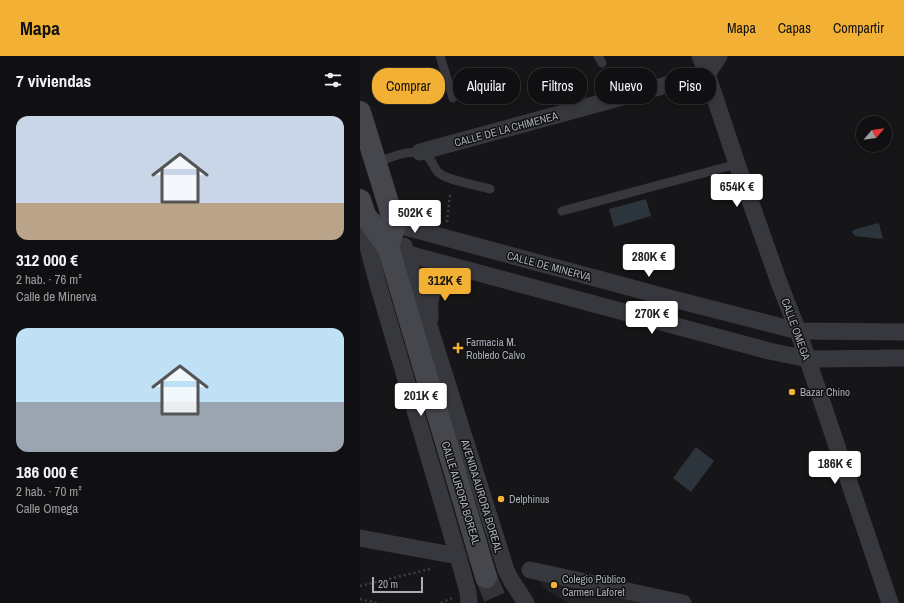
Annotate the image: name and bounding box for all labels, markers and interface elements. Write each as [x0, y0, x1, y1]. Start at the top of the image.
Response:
text: Mapa [20, 15, 60, 41]
text: Mapa [727, 19, 756, 37]
text: Capas [778, 19, 811, 37]
text: Compartir [833, 19, 884, 37]
chip: Comprar [372, 68, 445, 104]
chip: Alquilar [453, 68, 520, 104]
chip: Filtros [528, 68, 587, 104]
chip: Nuevo [595, 68, 657, 104]
chip: Piso [665, 68, 716, 104]
text: 7 viviendas [16, 69, 91, 92]
icon: filters [322, 69, 344, 91]
street label: CALLE DE LA CHIMENEA [453, 108, 560, 150]
north arrow [856, 116, 892, 152]
map controls [856, 116, 892, 152]
icon: home [144, 142, 216, 214]
pin: 654K € [704, 174, 770, 208]
text: 654K € [720, 178, 754, 195]
pin: 502K € [382, 200, 448, 234]
text: 502K € [398, 204, 432, 221]
pin: 280K € [616, 244, 682, 278]
text: 312 000 € [16, 248, 78, 271]
street label: CALLE DE MINERVA [505, 248, 593, 284]
text: 280K € [632, 248, 666, 265]
pin: 312K € [412, 268, 478, 302]
text: 2 hab. · 76 m² [16, 271, 82, 288]
text: 312K € [428, 272, 462, 289]
text: Calle de Minerva [16, 288, 97, 305]
street label: CALLE OMEGA [778, 296, 814, 363]
pin: 270K € [619, 301, 685, 335]
text: 270K € [635, 305, 669, 322]
place label: Farmacia M. Robledo Calvo [466, 335, 525, 362]
marker: Farmacia M. Robledo Calvo [453, 343, 463, 353]
icon: home [144, 354, 216, 426]
pin: 201K € [388, 383, 454, 417]
place label: Bazar Chino [800, 385, 850, 399]
text: 201K € [404, 387, 438, 404]
marker: Bazar Chino [787, 387, 797, 397]
street label: AVENIDA AURORA BOREAL [458, 437, 506, 554]
street label: CALLE AURORA BOREAL [439, 439, 483, 547]
pin: 186K € [802, 451, 868, 485]
text: 186K € [818, 455, 852, 472]
text: 186 000 € [16, 460, 78, 483]
text: 2 hab. · 70 m² [16, 483, 82, 500]
place label: Delphinus [509, 492, 550, 506]
marker: Delphinus [496, 494, 506, 504]
text: Calle Omega [16, 500, 78, 517]
place label: Colegio Público Carmen Laforet [562, 572, 626, 599]
scale bar [372, 575, 423, 594]
text: 20 m [378, 577, 398, 591]
marker: Colegio Público Carmen Laforet [549, 580, 559, 590]

